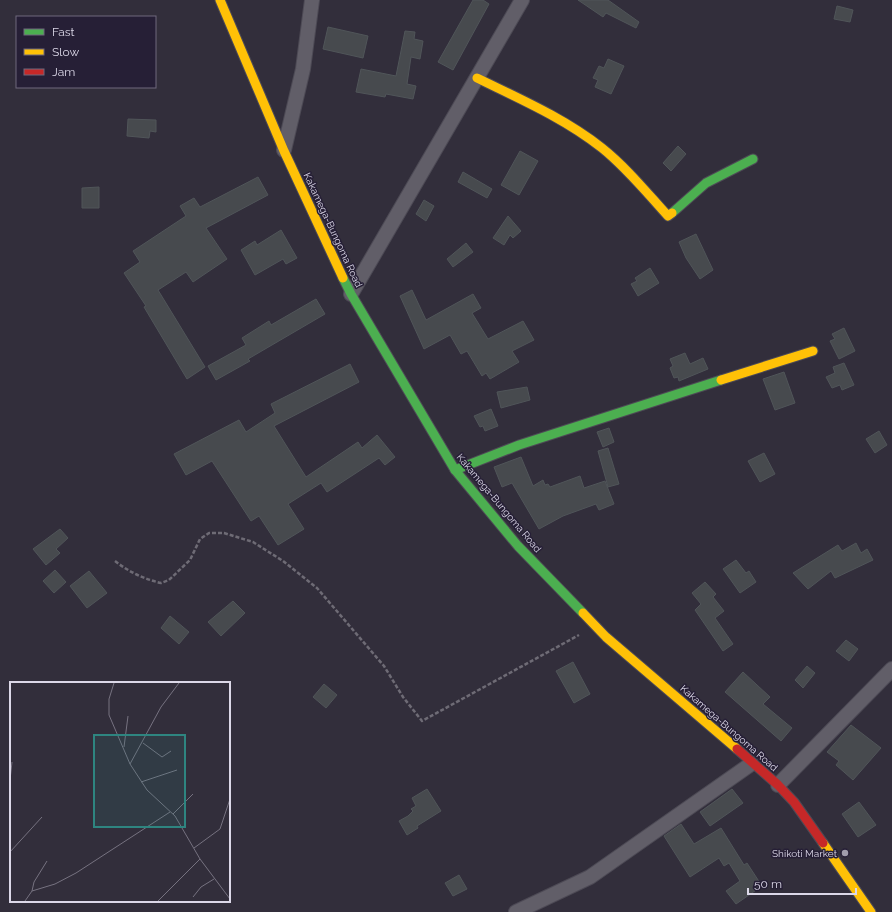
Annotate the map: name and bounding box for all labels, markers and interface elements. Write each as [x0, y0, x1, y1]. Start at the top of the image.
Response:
legend [16, 16, 156, 88]
text: Fast [52, 25, 75, 39]
text: Slow [52, 45, 79, 59]
text: Jam [52, 65, 75, 79]
street label: Kakamega-Bungoma Road [302, 171, 364, 289]
street label: Kakamega-Bungoma Road [455, 451, 543, 555]
inset map [10, 682, 230, 902]
street label: Kakamega-Bungoma Road [678, 683, 780, 773]
place label: Shikoti Market [772, 848, 838, 859]
marker: Shikoti Market [840, 848, 850, 858]
scale bar [748, 870, 856, 896]
text: 50 m [754, 877, 782, 891]

